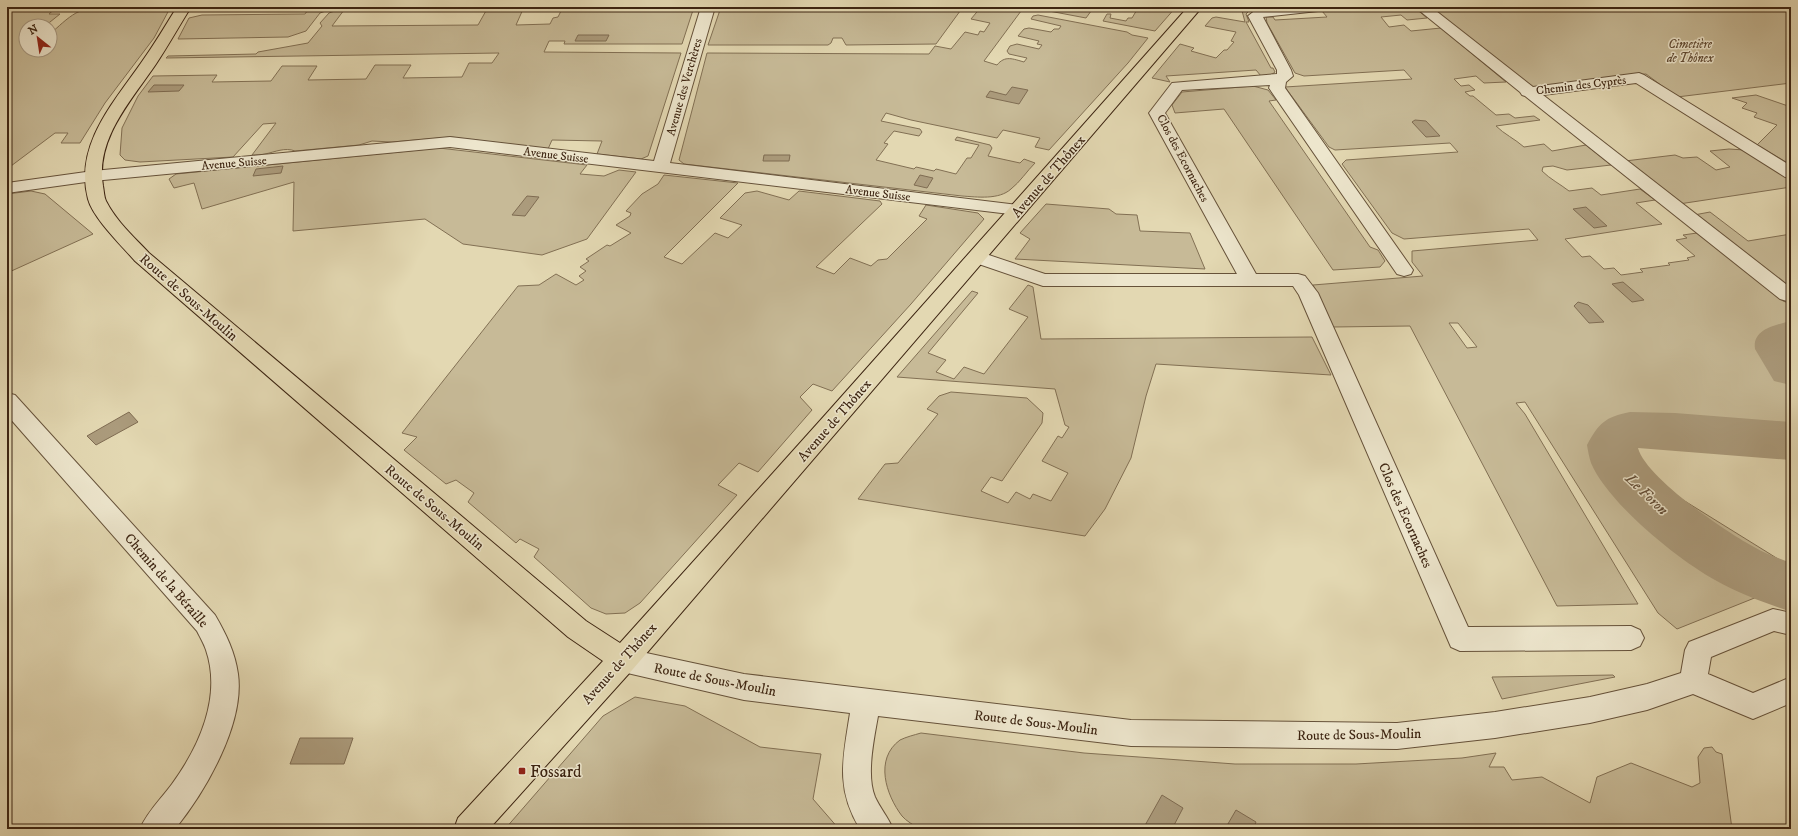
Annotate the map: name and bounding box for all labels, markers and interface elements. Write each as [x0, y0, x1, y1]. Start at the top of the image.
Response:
north arrow [18, 18, 58, 58]
text: N [26, 22, 41, 39]
street label: Avenue des Verchères [663, 37, 706, 138]
park label: Cimetière de Thônex [1666, 37, 1715, 66]
street label: Chemin des Cyprès [1535, 73, 1627, 98]
street label: Clos des Ecornaches [1153, 112, 1212, 205]
street label: Avenue de Thônex [1008, 131, 1090, 222]
street label: Avenue Suisse [523, 144, 589, 167]
street label: Avenue Suisse [201, 153, 267, 174]
street label: Avenue Suisse [845, 182, 911, 205]
street label: Route de Sous-Moulin [135, 250, 242, 346]
street label: Avenue de Thônex [794, 375, 876, 466]
street label: Clos des Ecornaches [1374, 460, 1436, 571]
street label: Route de Sous-Moulin [381, 461, 488, 555]
water label: Le Foron [1621, 469, 1672, 520]
street label: Chemin de la Béraille [120, 530, 212, 632]
street label: Avenue de Thônex [578, 619, 661, 708]
street label: Route de Sous-Moulin [652, 659, 778, 701]
street label: Route de Sous-Moulin [973, 706, 1099, 740]
street label: Route de Sous-Moulin [1297, 725, 1422, 745]
place label: Fossard [530, 761, 582, 783]
marker: Fossard [517, 766, 527, 776]

